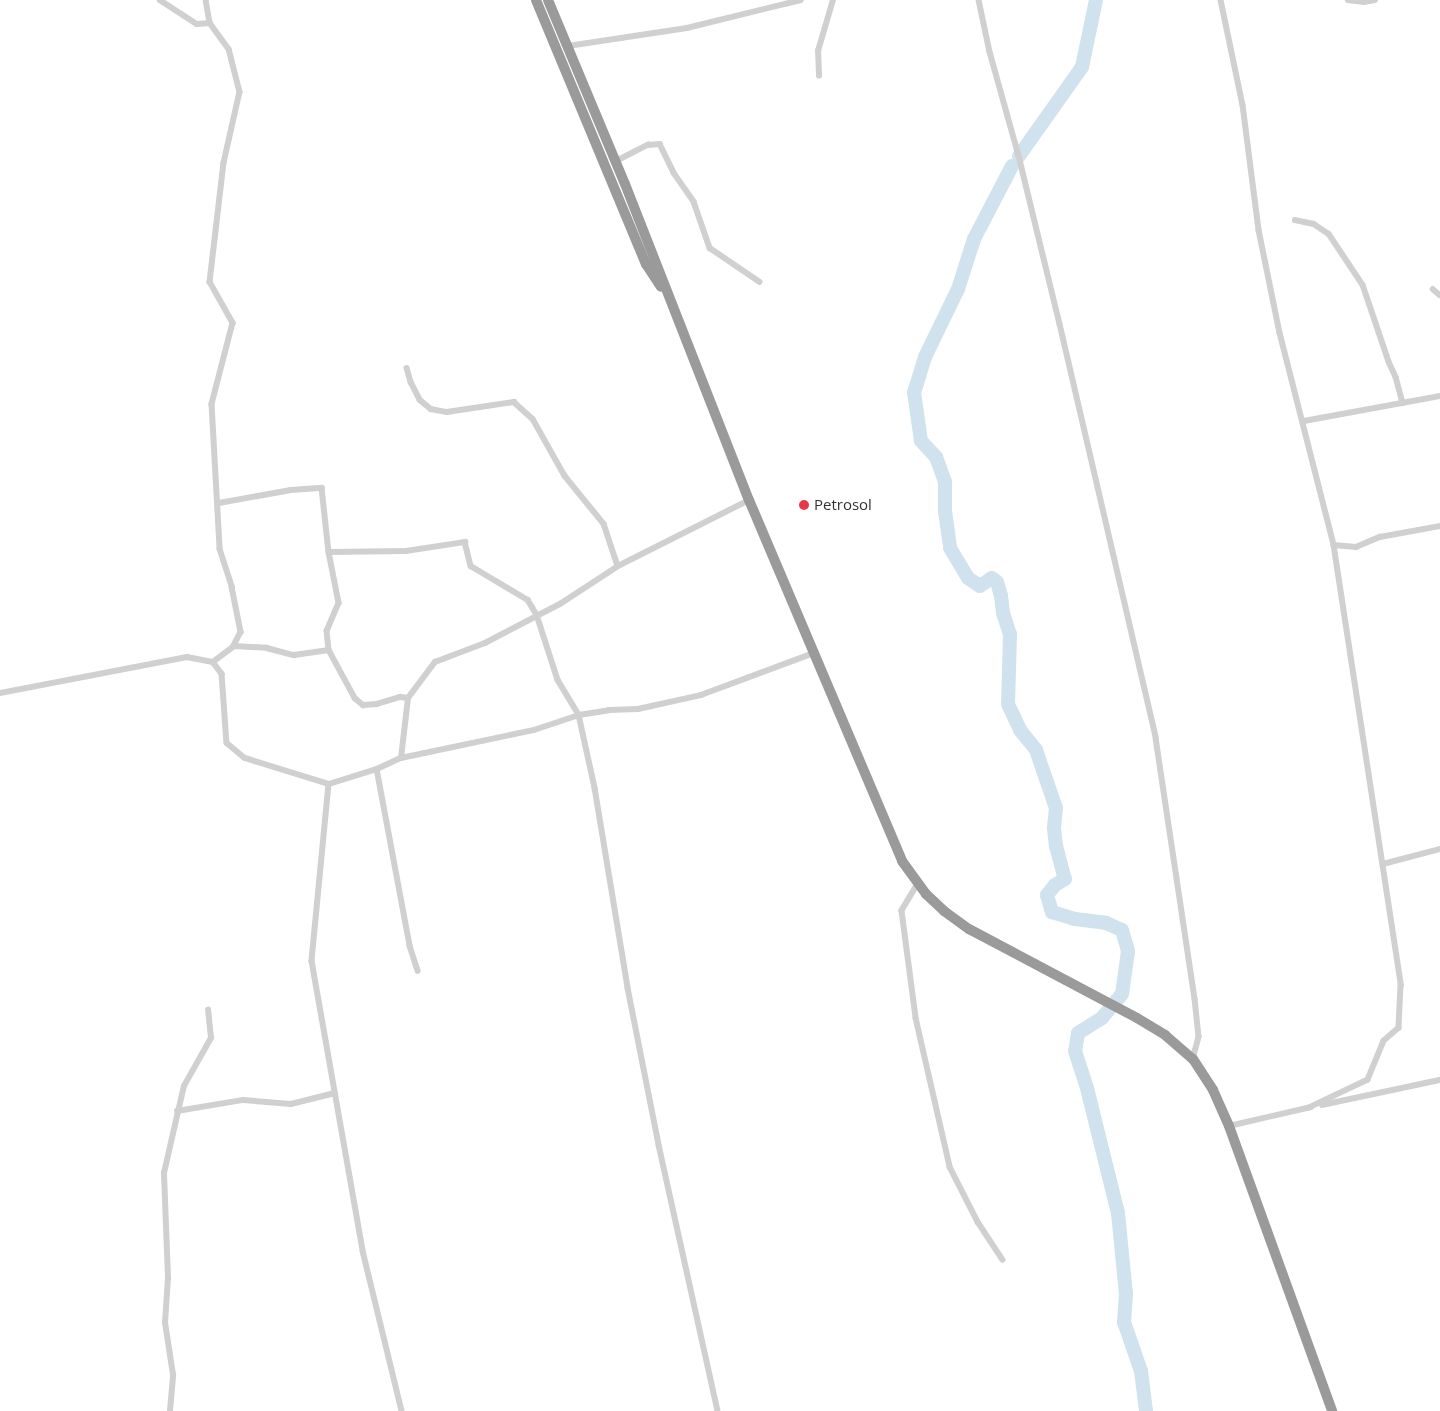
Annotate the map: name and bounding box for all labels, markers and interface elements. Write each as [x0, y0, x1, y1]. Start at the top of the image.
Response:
place label: Petrosol [814, 496, 872, 514]
marker: Petrosol [798, 499, 810, 511]

